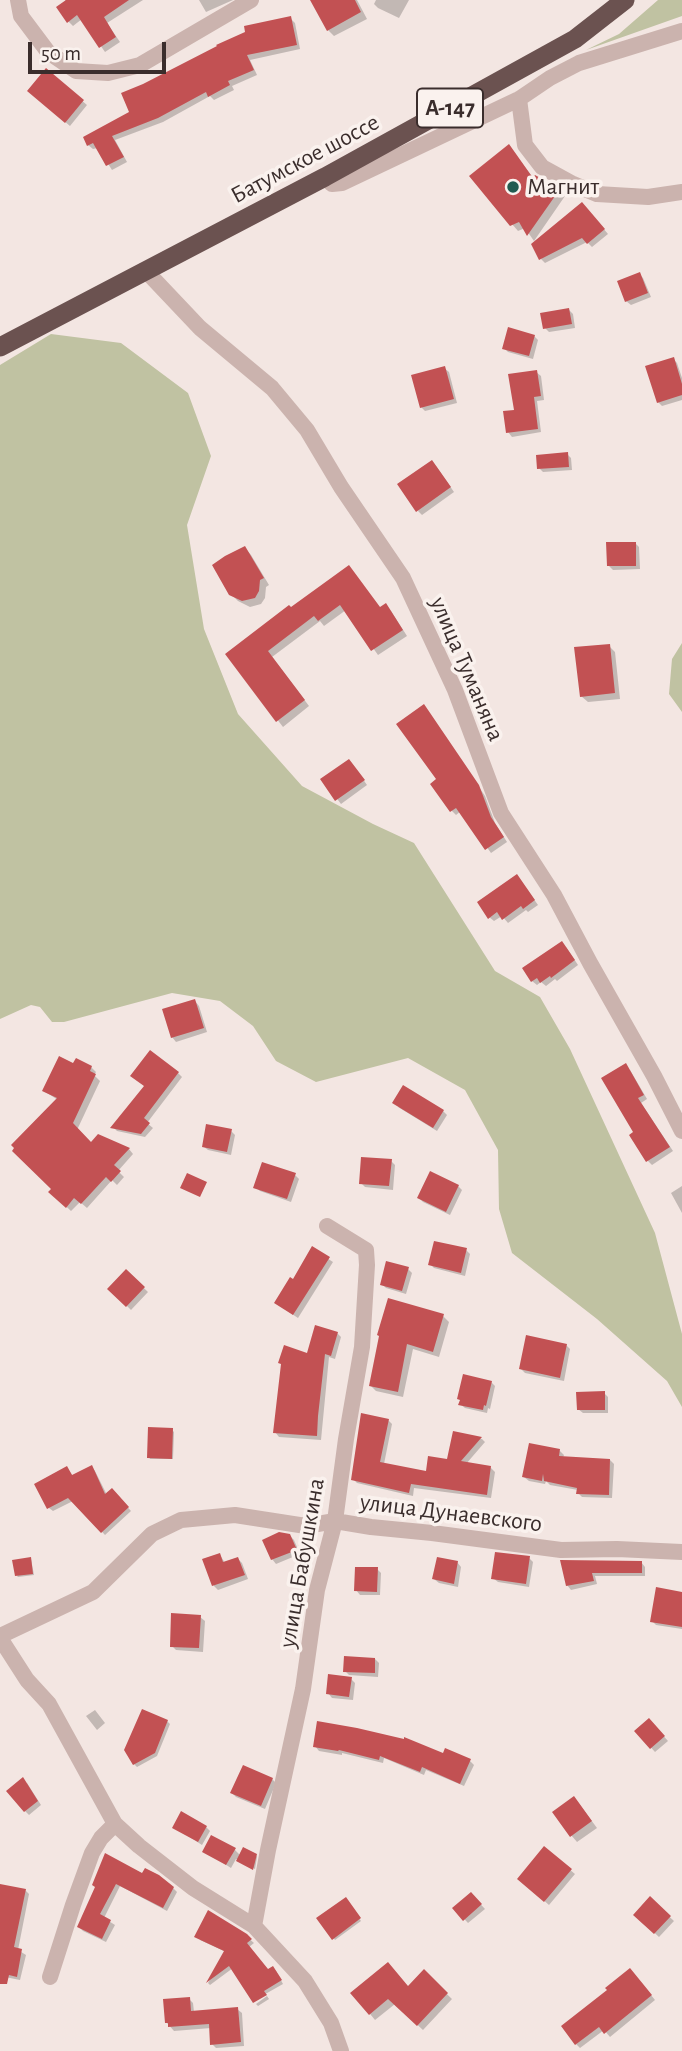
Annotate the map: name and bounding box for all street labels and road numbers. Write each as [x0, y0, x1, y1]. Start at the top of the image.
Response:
road number: А-147 [417, 88, 483, 128]
street label: Батумское шоссе [226, 108, 384, 210]
street label: улица Туманяна [424, 593, 510, 745]
street label: улица Бабушкина [273, 1476, 331, 1650]
street label: улица Дунаевского [358, 1488, 544, 1538]

